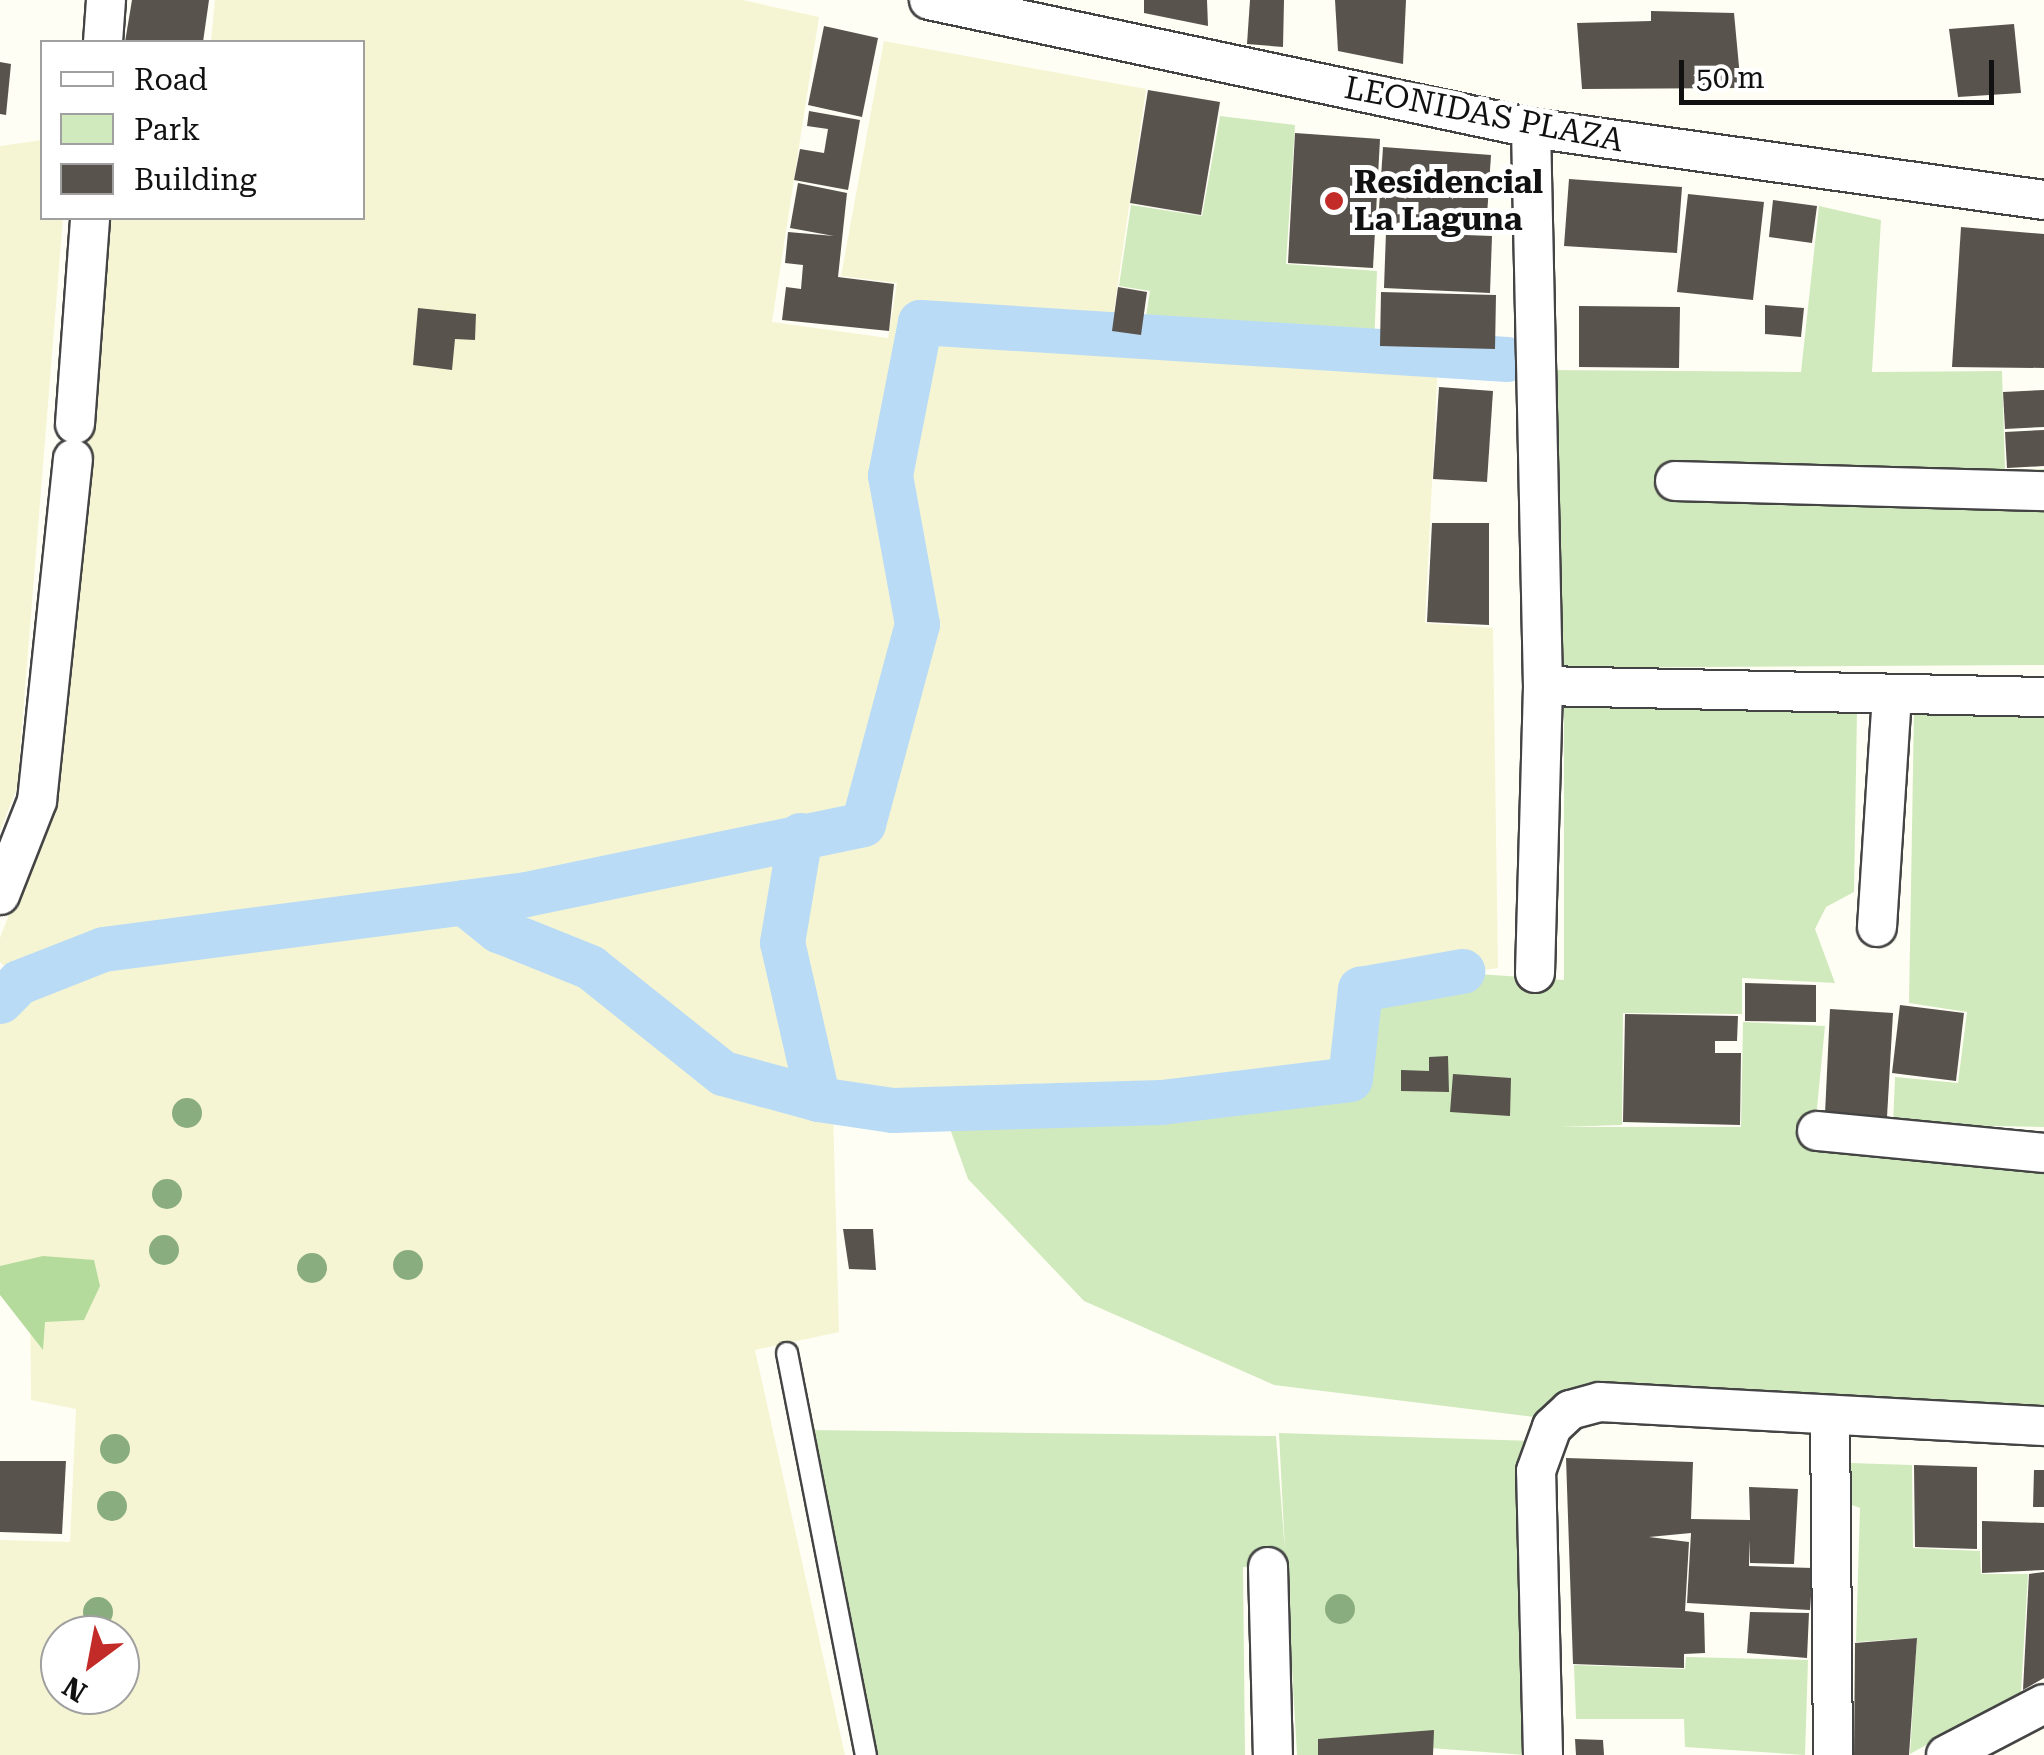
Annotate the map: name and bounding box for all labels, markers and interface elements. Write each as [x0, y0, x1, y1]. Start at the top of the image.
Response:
legend [40, 40, 365, 220]
scale bar [1684, 40, 1999, 102]
text: 50 m [1696, 60, 1765, 95]
text: Road [134, 62, 208, 97]
street label: LEONIDAS PLAZA [1341, 68, 1627, 160]
text: Park [134, 112, 200, 147]
text: Building [134, 162, 257, 197]
place label: Residencial La Laguna [1354, 164, 1543, 239]
marker: Residencial La Laguna [1323, 190, 1345, 212]
north arrow [40, 1615, 140, 1715]
text: N [57, 1669, 93, 1709]

